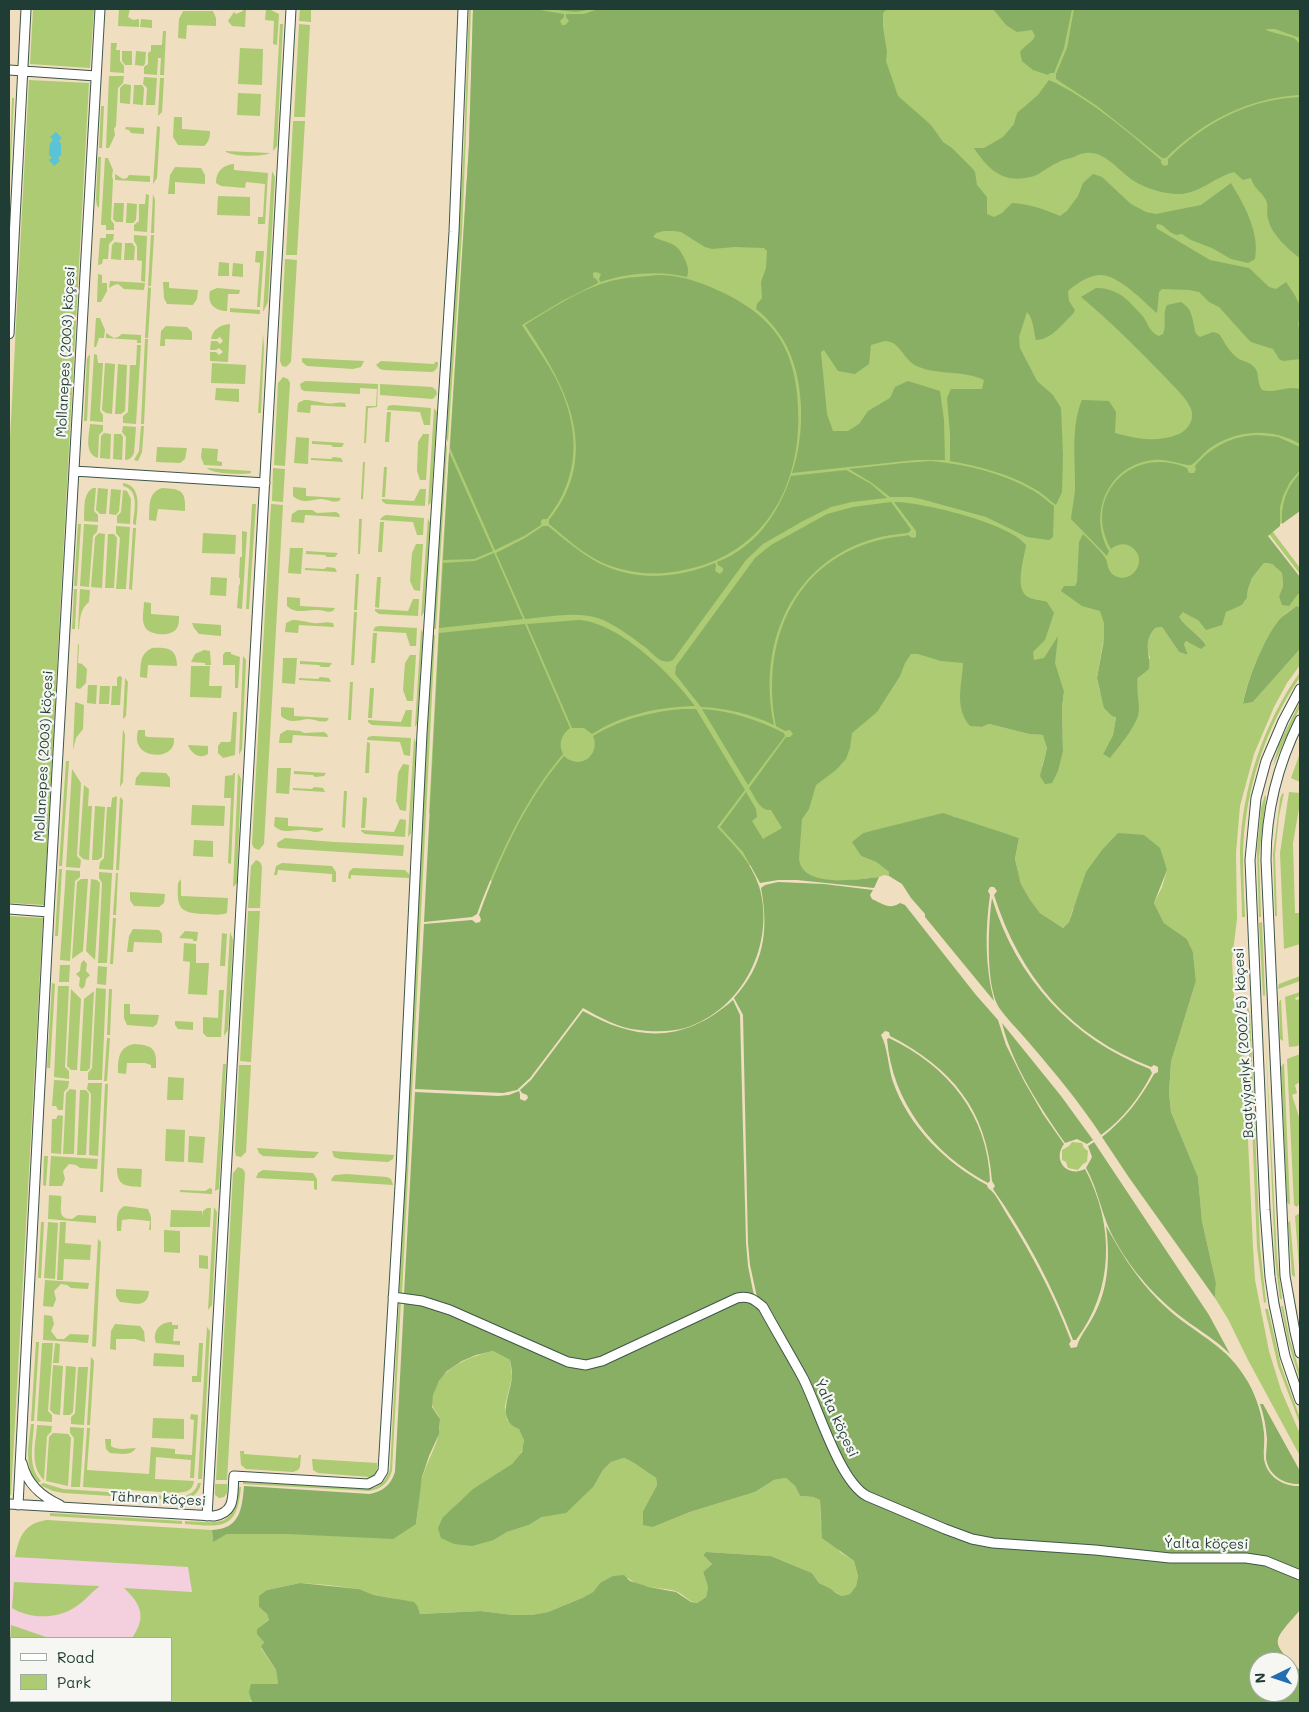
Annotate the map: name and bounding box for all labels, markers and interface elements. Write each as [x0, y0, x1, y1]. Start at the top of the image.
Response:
street label: Mollanepes (2003) köçesi [53, 266, 79, 438]
street label: Mollanepes (2003) köçesi [31, 670, 57, 842]
street label: Bagtyýarlyk (2002/5) köçesi [1231, 947, 1257, 1139]
street label: Ýalta köçesi [811, 1376, 861, 1460]
street label: Tähran köçesi [110, 1488, 206, 1510]
street label: Ýalta köçesi [1164, 1535, 1248, 1553]
legend [10, 1637, 172, 1702]
text: Road [57, 1647, 94, 1667]
north arrow [1249, 1652, 1299, 1702]
text: Park [57, 1672, 91, 1692]
text: N [1250, 1672, 1269, 1684]

